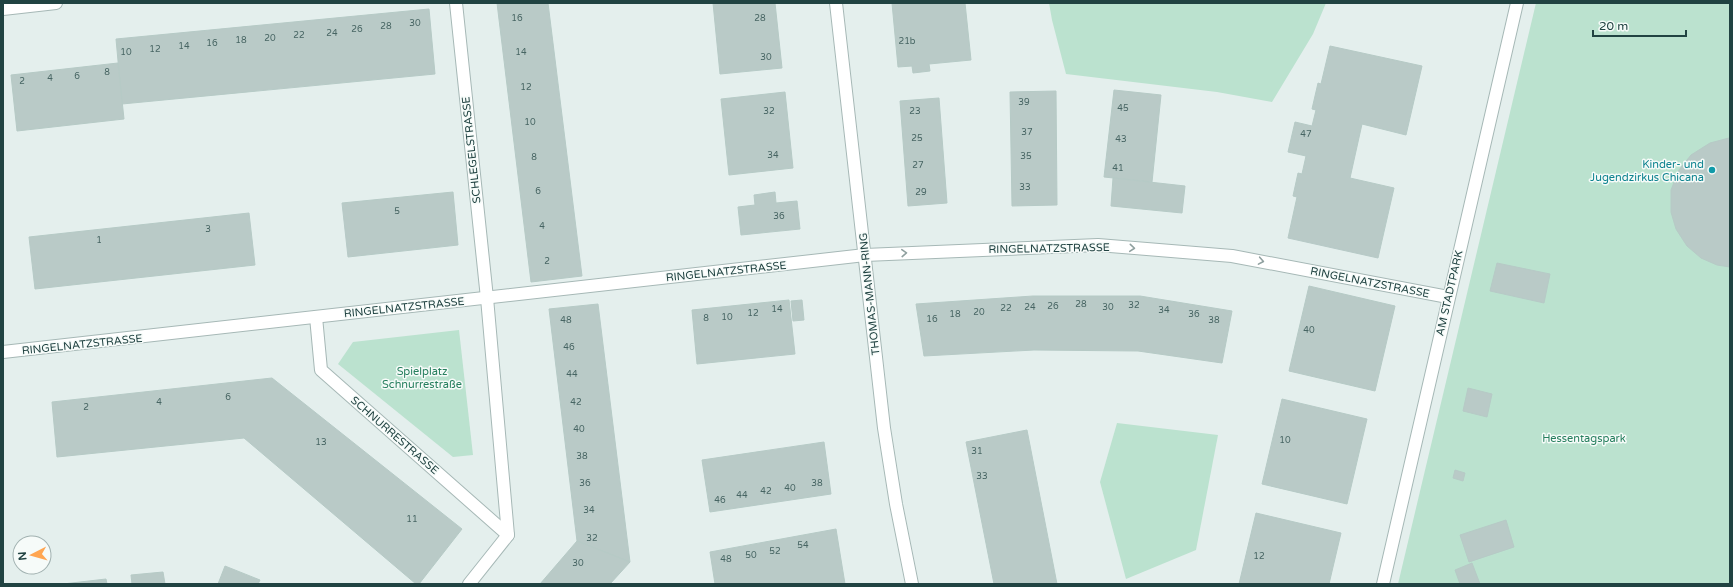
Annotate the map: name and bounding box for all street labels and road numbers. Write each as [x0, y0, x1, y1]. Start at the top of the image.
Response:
street label: SCHLEGELSTRASSE [459, 96, 484, 204]
street label: THOMAS-MANN-RING [857, 232, 882, 356]
street label: RINGELNATZSTRASSE [988, 241, 1110, 256]
street label: AM STADTPARK [1433, 249, 1466, 337]
street label: RINGELNATZSTRASSE [665, 259, 787, 284]
street label: RINGELNATZSTRASSE [1309, 265, 1431, 300]
street label: RINGELNATZSTRASSE [343, 295, 465, 320]
street label: RINGELNATZSTRASSE [21, 332, 143, 357]
street label: SCHNURRESTRASSE [348, 394, 441, 477]

